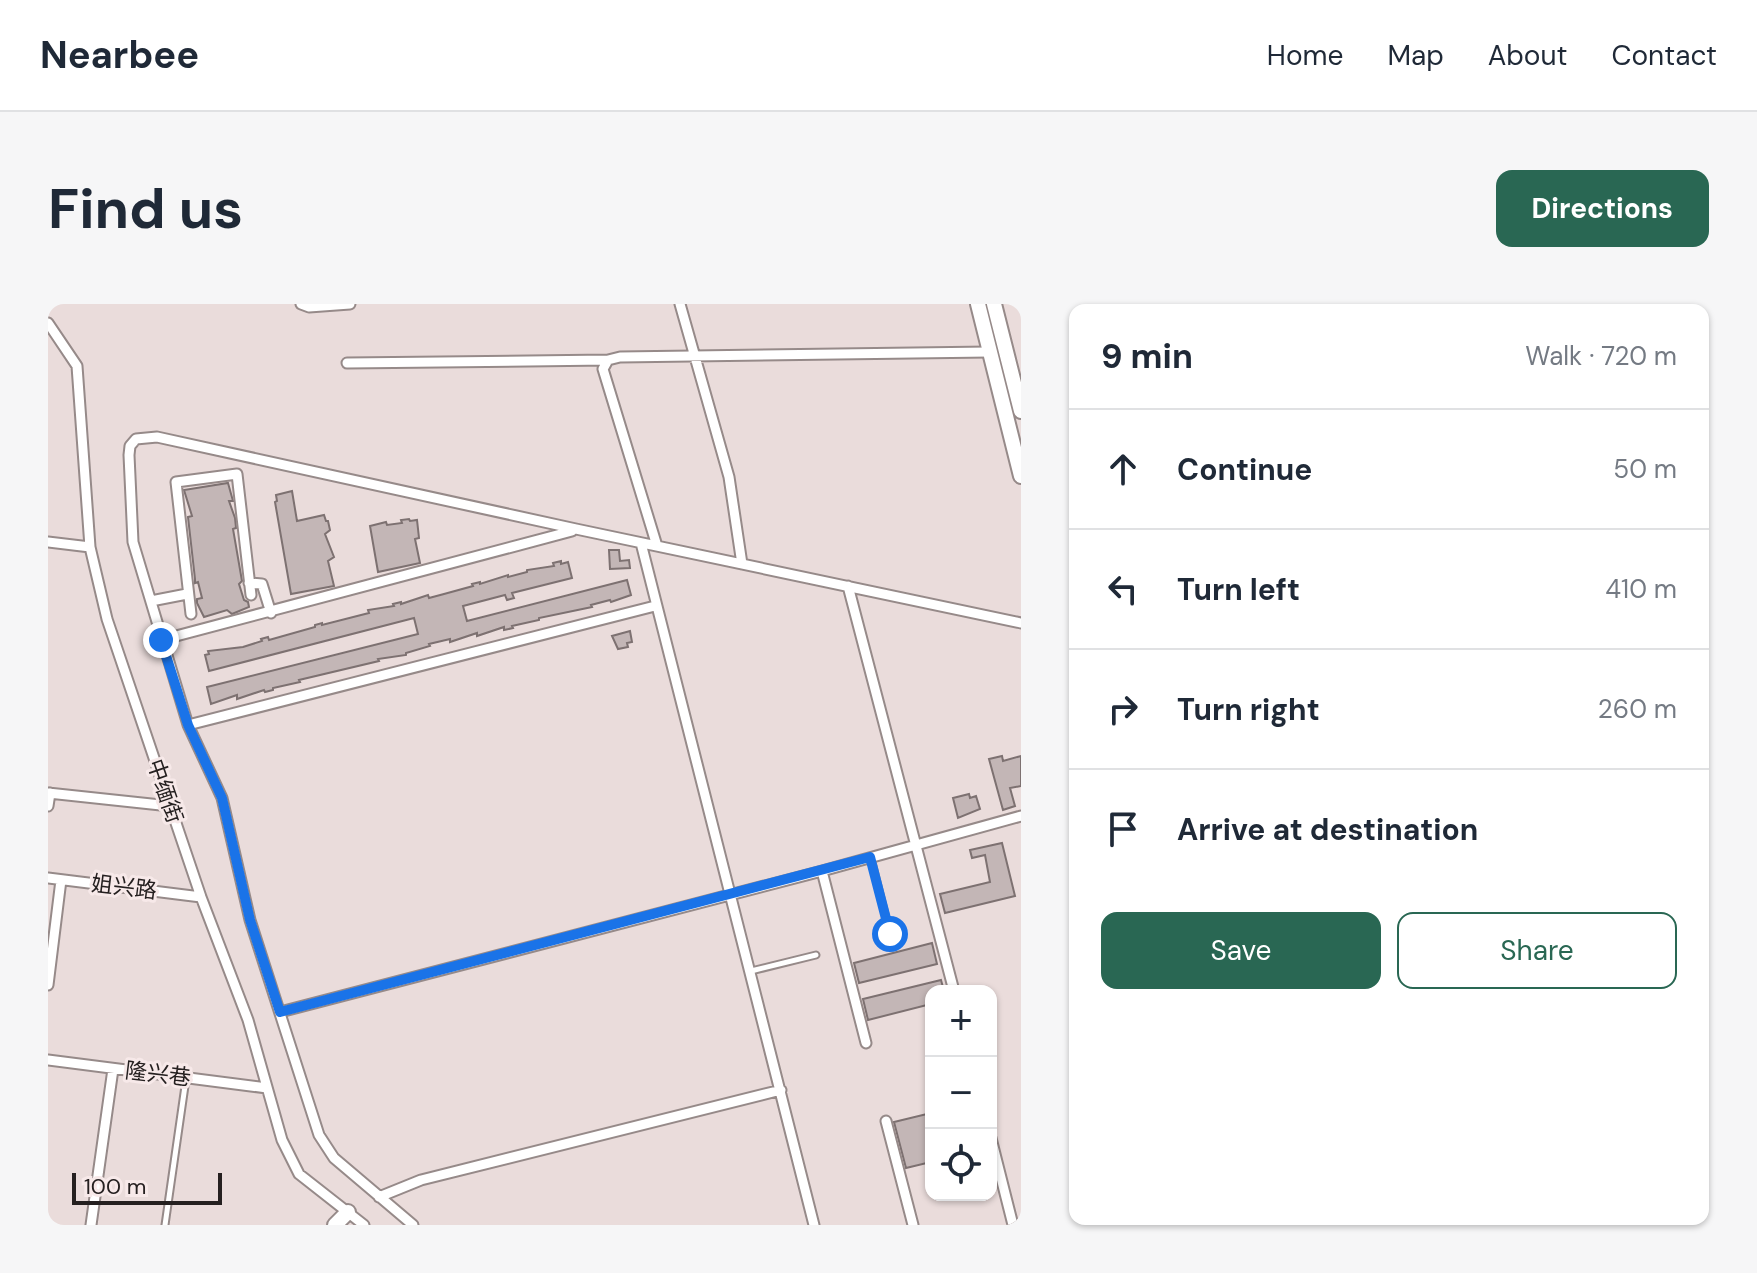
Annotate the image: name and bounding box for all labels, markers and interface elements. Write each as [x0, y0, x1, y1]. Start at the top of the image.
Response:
text: Nearbee [40, 30, 199, 80]
text: Home [1267, 37, 1343, 74]
text: Map [1387, 37, 1444, 74]
text: About [1488, 37, 1567, 74]
text: Contact [1611, 37, 1717, 74]
button: Directions [1496, 170, 1709, 247]
text: Find us [48, 172, 243, 245]
text: 9 min [1101, 334, 1193, 379]
text: Walk · 720 m [1525, 339, 1677, 373]
icon: ahead [1101, 447, 1145, 491]
text: Continue [1177, 450, 1312, 489]
text: 50 m [1613, 452, 1677, 486]
icon: left [1101, 567, 1145, 611]
text: Turn left [1177, 570, 1300, 609]
text: 410 m [1605, 572, 1677, 606]
route end [143, 622, 179, 658]
icon: right [1101, 687, 1145, 731]
text: Turn right [1177, 690, 1320, 729]
text: 260 m [1598, 692, 1677, 726]
street label: 中缅街 [141, 755, 189, 827]
icon: arrive [1101, 807, 1145, 851]
text: Arrive at destination [1177, 810, 1478, 849]
street label: 姐兴路 [89, 869, 159, 905]
button: Save [1101, 912, 1381, 989]
button: Share [1397, 912, 1677, 989]
route start [872, 916, 908, 952]
map controls [925, 985, 997, 1201]
button: + [925, 985, 997, 1057]
street label: 隆兴巷 [123, 1056, 193, 1092]
button: − [925, 1057, 997, 1129]
button: locate [925, 1129, 997, 1201]
scale bar [72, 1169, 222, 1205]
text: 100 m [84, 1172, 146, 1201]

